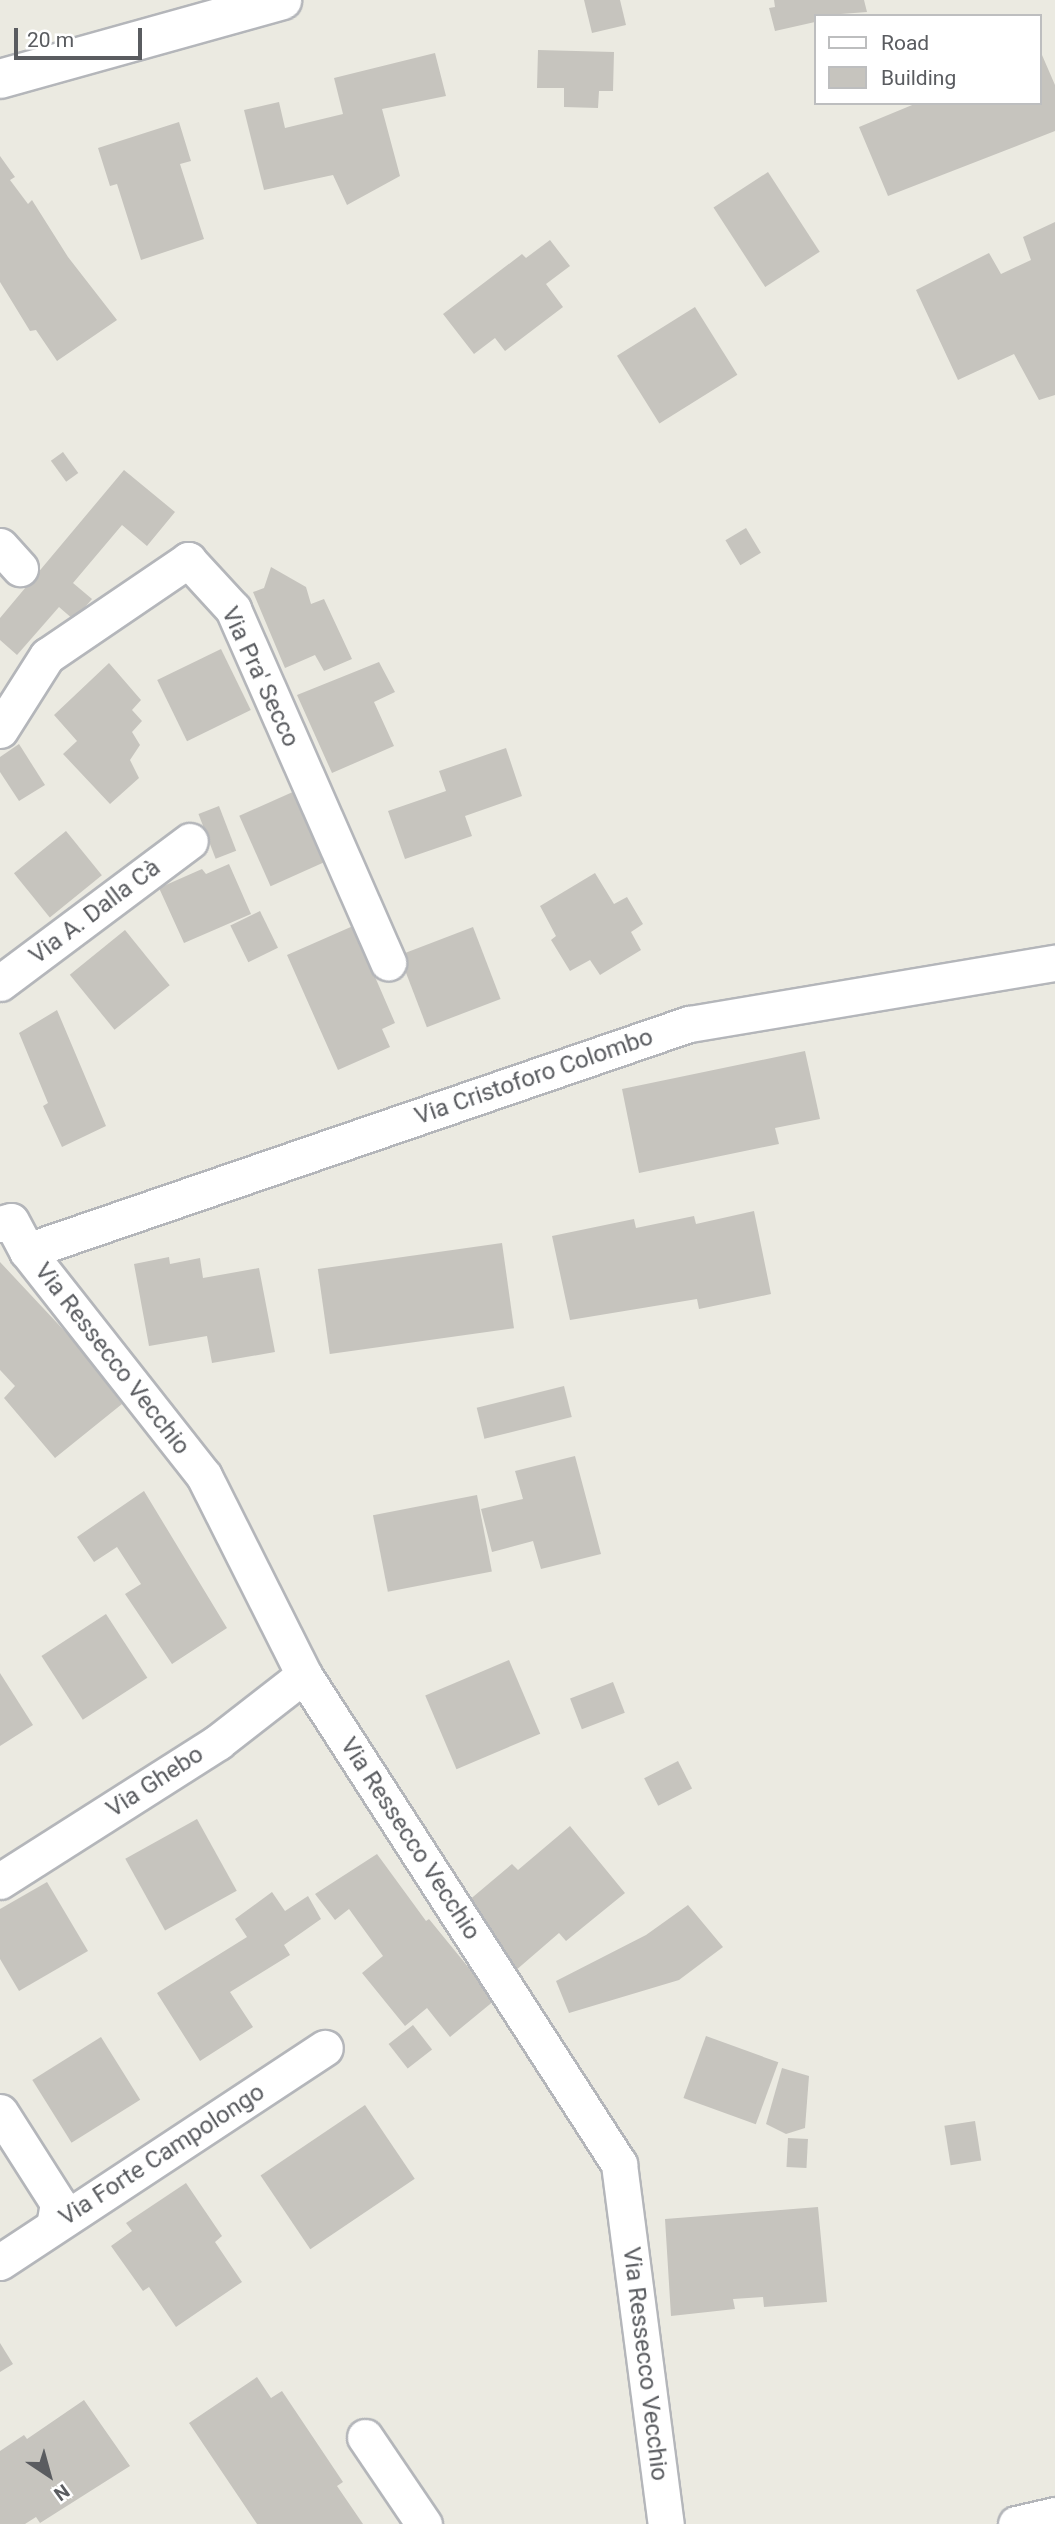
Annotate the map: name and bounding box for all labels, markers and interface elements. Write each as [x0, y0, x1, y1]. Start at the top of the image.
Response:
scale bar [18, 14, 145, 58]
legend [814, 14, 1041, 105]
text: 20 m [27, 28, 74, 52]
text: Road [881, 31, 929, 55]
text: Building [881, 66, 956, 90]
street label: Via Pra' Secco [215, 602, 305, 752]
street label: Via A. Dalla Cà [24, 853, 166, 971]
street label: Via Cristoforo Colombo [411, 1023, 657, 1131]
street label: Via Ressecco Vecchio [28, 1257, 196, 1461]
street label: Via Ressecco Vecchio [334, 1733, 486, 1945]
street label: Via Ghebo [101, 1740, 209, 1824]
street label: Via Forte Campolongo [54, 2078, 270, 2232]
street label: Via Ressecco Vecchio [616, 2245, 674, 2483]
north arrow [14, 2440, 84, 2510]
text: N [49, 2479, 74, 2506]

